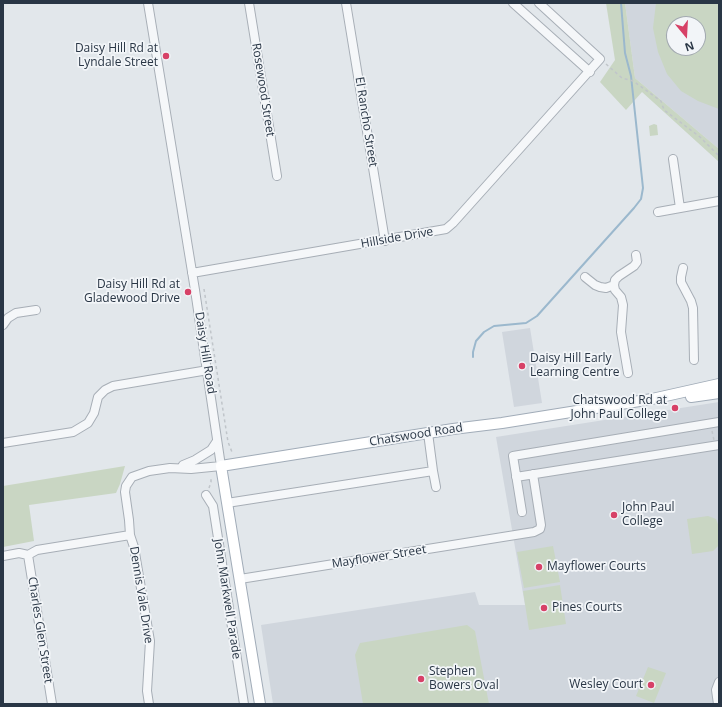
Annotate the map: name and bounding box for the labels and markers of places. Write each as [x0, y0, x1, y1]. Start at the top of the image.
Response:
place label: Daisy Hill Rd at Lyndale Street [75, 42, 158, 70]
marker: Daisy Hill Rd at Lyndale Street [161, 51, 171, 61]
place label: Daisy Hill Rd at Gladewood Drive [84, 278, 180, 306]
marker: Daisy Hill Rd at Gladewood Drive [183, 287, 193, 297]
place label: Daisy Hill Early Learning Centre [530, 352, 620, 380]
marker: Daisy Hill Early Learning Centre [517, 361, 527, 371]
place label: Chatswood Rd at John Paul College [571, 394, 667, 422]
marker: Chatswood Rd at John Paul College [670, 403, 680, 413]
place label: John Paul College [622, 501, 675, 529]
marker: John Paul College [609, 510, 619, 520]
place label: Mayflower Courts [547, 560, 646, 574]
marker: Mayflower Courts [534, 562, 544, 572]
place label: Pines Courts [552, 601, 622, 615]
marker: Pines Courts [539, 603, 549, 613]
place label: Stephen Bowers Oval [429, 665, 499, 693]
marker: Stephen Bowers Oval [416, 674, 426, 684]
place label: Wesley Court [569, 678, 643, 692]
marker: Wesley Court [646, 680, 656, 690]

